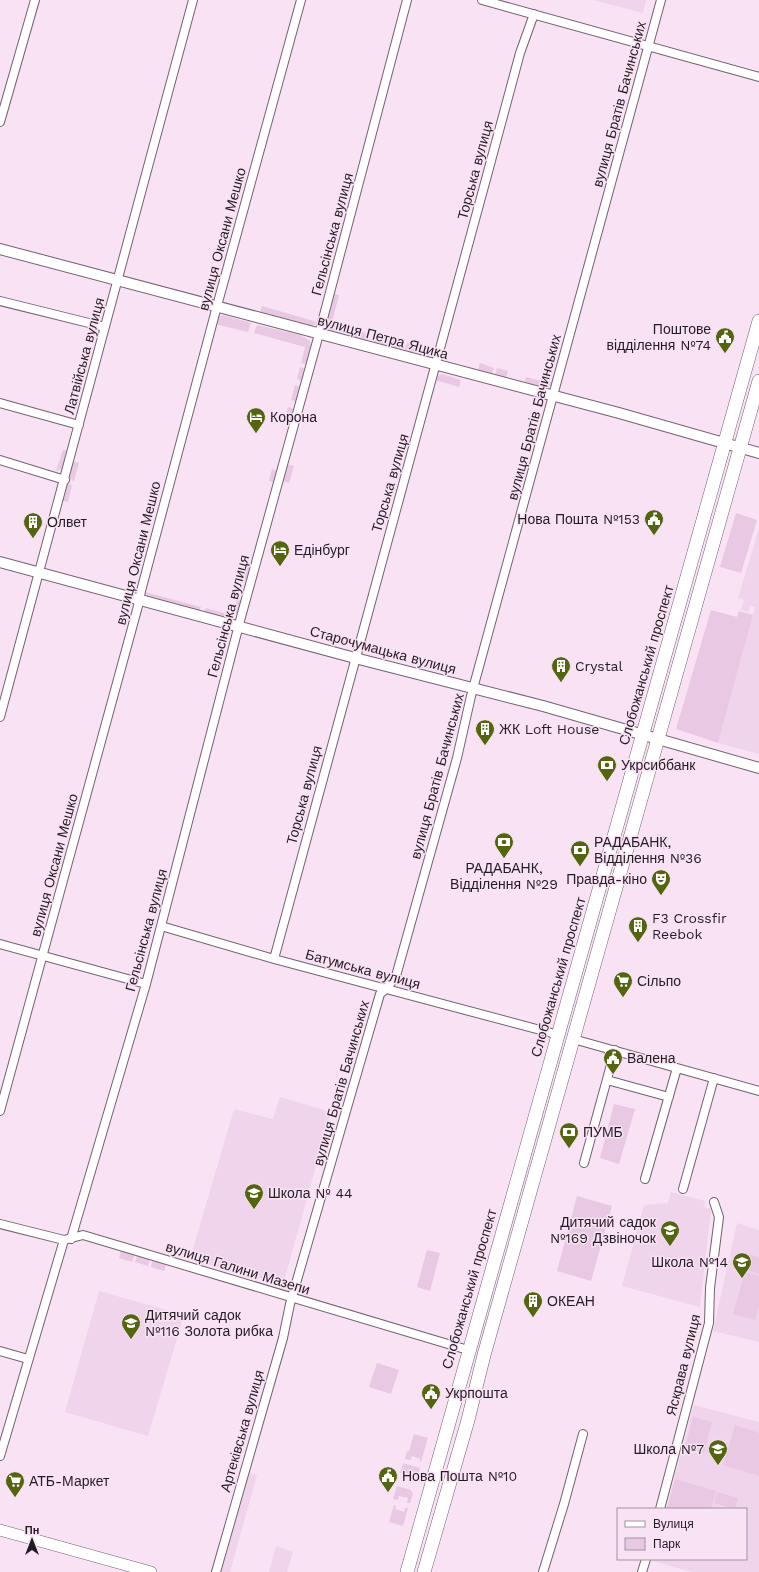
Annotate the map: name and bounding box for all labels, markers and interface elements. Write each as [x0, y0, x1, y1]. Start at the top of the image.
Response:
street label: вулиця Братів Бачинських [589, 19, 649, 189]
street label: Торська вулиця [454, 119, 496, 221]
street label: вулиця Оксани Мешко [195, 166, 249, 312]
street label: Гельсінська вулиця [308, 171, 356, 297]
street label: Латвійська вулиця [61, 296, 107, 416]
street label: вулиця Петра Яцика [316, 312, 450, 362]
place label: Поштове відділення №74 [606, 321, 711, 353]
public building icon: Поштове відділення №74 [714, 326, 736, 354]
street label: вулиця Братів Бачинських [504, 332, 564, 502]
hotel icon: Корона [245, 406, 267, 434]
place label: Корона [270, 409, 317, 425]
street label: Торська вулиця [368, 432, 412, 534]
street label: вулиця Оксани Мешко [112, 479, 164, 626]
public building icon: Нова Пошта №153 [643, 508, 665, 536]
building icon: Олвет [22, 511, 44, 539]
place label: Нова Пошта №153 [517, 511, 640, 527]
place label: Олвет [47, 514, 88, 530]
hotel icon: Едінбург [269, 539, 291, 567]
place label: Едінбург [294, 542, 350, 558]
street label: Гельсінська вулиця [204, 553, 252, 679]
street label: Слобожанський проспект [615, 583, 677, 747]
street label: Старочумацька вулиця [308, 623, 458, 677]
building icon: Crystal [550, 655, 572, 683]
place label: Crystal [575, 658, 624, 674]
street label: вулиця Братів Бачинських [407, 691, 467, 861]
building icon: ЖК Loft House [474, 718, 496, 746]
place label: ЖК Loft House [499, 721, 599, 737]
street label: Торська вулиця [283, 744, 325, 846]
bank icon: Укрсиббанк [596, 754, 618, 782]
place label: Укрсиббанк [621, 757, 696, 773]
street label: вулиця Оксани Мешко [27, 792, 81, 938]
bank icon: РАДАБАНК, Відділення №29 [493, 831, 515, 859]
place label: РАДАБАНК, Відділення №36 [594, 834, 702, 866]
bank icon: РАДАБАНК, Відділення №36 [569, 839, 591, 867]
place label: РАДАБАНК, Відділення №29 [450, 860, 558, 892]
street label: Гельсінська вулиця [122, 867, 170, 993]
theatre icon: Правда-кіно [650, 868, 672, 896]
place label: Правда-кіно [566, 871, 647, 887]
street label: Слобожанський проспект [527, 895, 589, 1059]
place label: F3 Crossfir Reebok [652, 910, 727, 942]
building icon: F3 Crossfir Reebok [627, 915, 649, 943]
street label: Батумська вулиця [304, 946, 422, 992]
supermarket icon: Сільпо [612, 970, 634, 998]
place label: Сільпо [637, 973, 681, 989]
street label: вулиця Братів Бачинських [310, 999, 372, 1167]
public building icon: Валена [602, 1047, 624, 1075]
place label: Валена [627, 1050, 676, 1066]
bank icon: ПУМБ [558, 1121, 580, 1149]
place label: ПУМБ [583, 1124, 623, 1140]
school or university icon: Школа № 44 [243, 1182, 265, 1210]
place label: Школа № 44 [268, 1185, 353, 1201]
street label: Слобожанський проспект [438, 1207, 500, 1371]
place label: Дитячий садок №169 Дзвіночок [550, 1214, 657, 1246]
school or university icon: Дитячий садок №169 Дзвіночок [659, 1219, 681, 1247]
street label: вулиця Галини Мазепи [164, 1238, 312, 1298]
school or university icon: Школа №14 [731, 1251, 753, 1279]
place label: Школа №14 [651, 1254, 728, 1270]
building icon: ОКЕАН [522, 1290, 544, 1318]
place label: ОКЕАН [547, 1293, 595, 1309]
place label: Дитячий садок №116 Золота рибка [145, 1307, 273, 1339]
school or university icon: Дитячий садок №116 Золота рибка [120, 1312, 142, 1340]
street label: Яскрава вулиця [663, 1313, 703, 1417]
street label: Артеківська вулиця [217, 1368, 267, 1494]
public building icon: Укрпошта [420, 1382, 442, 1410]
place label: Укрпошта [445, 1385, 508, 1401]
school or university icon: Школа №7 [707, 1438, 729, 1466]
place label: Школа №7 [634, 1441, 704, 1457]
public building icon: Нова Пошта №10 [377, 1465, 399, 1493]
place label: Нова Пошта №10 [402, 1468, 517, 1484]
supermarket icon: АТБ-Маркет [4, 1470, 26, 1498]
place label: АТБ-Маркет [29, 1473, 110, 1489]
legend [617, 1508, 747, 1560]
text: Вулиця [653, 1517, 694, 1531]
north arrow [12, 1520, 52, 1560]
text: Пн [25, 1524, 39, 1537]
text: Парк [653, 1537, 681, 1551]

